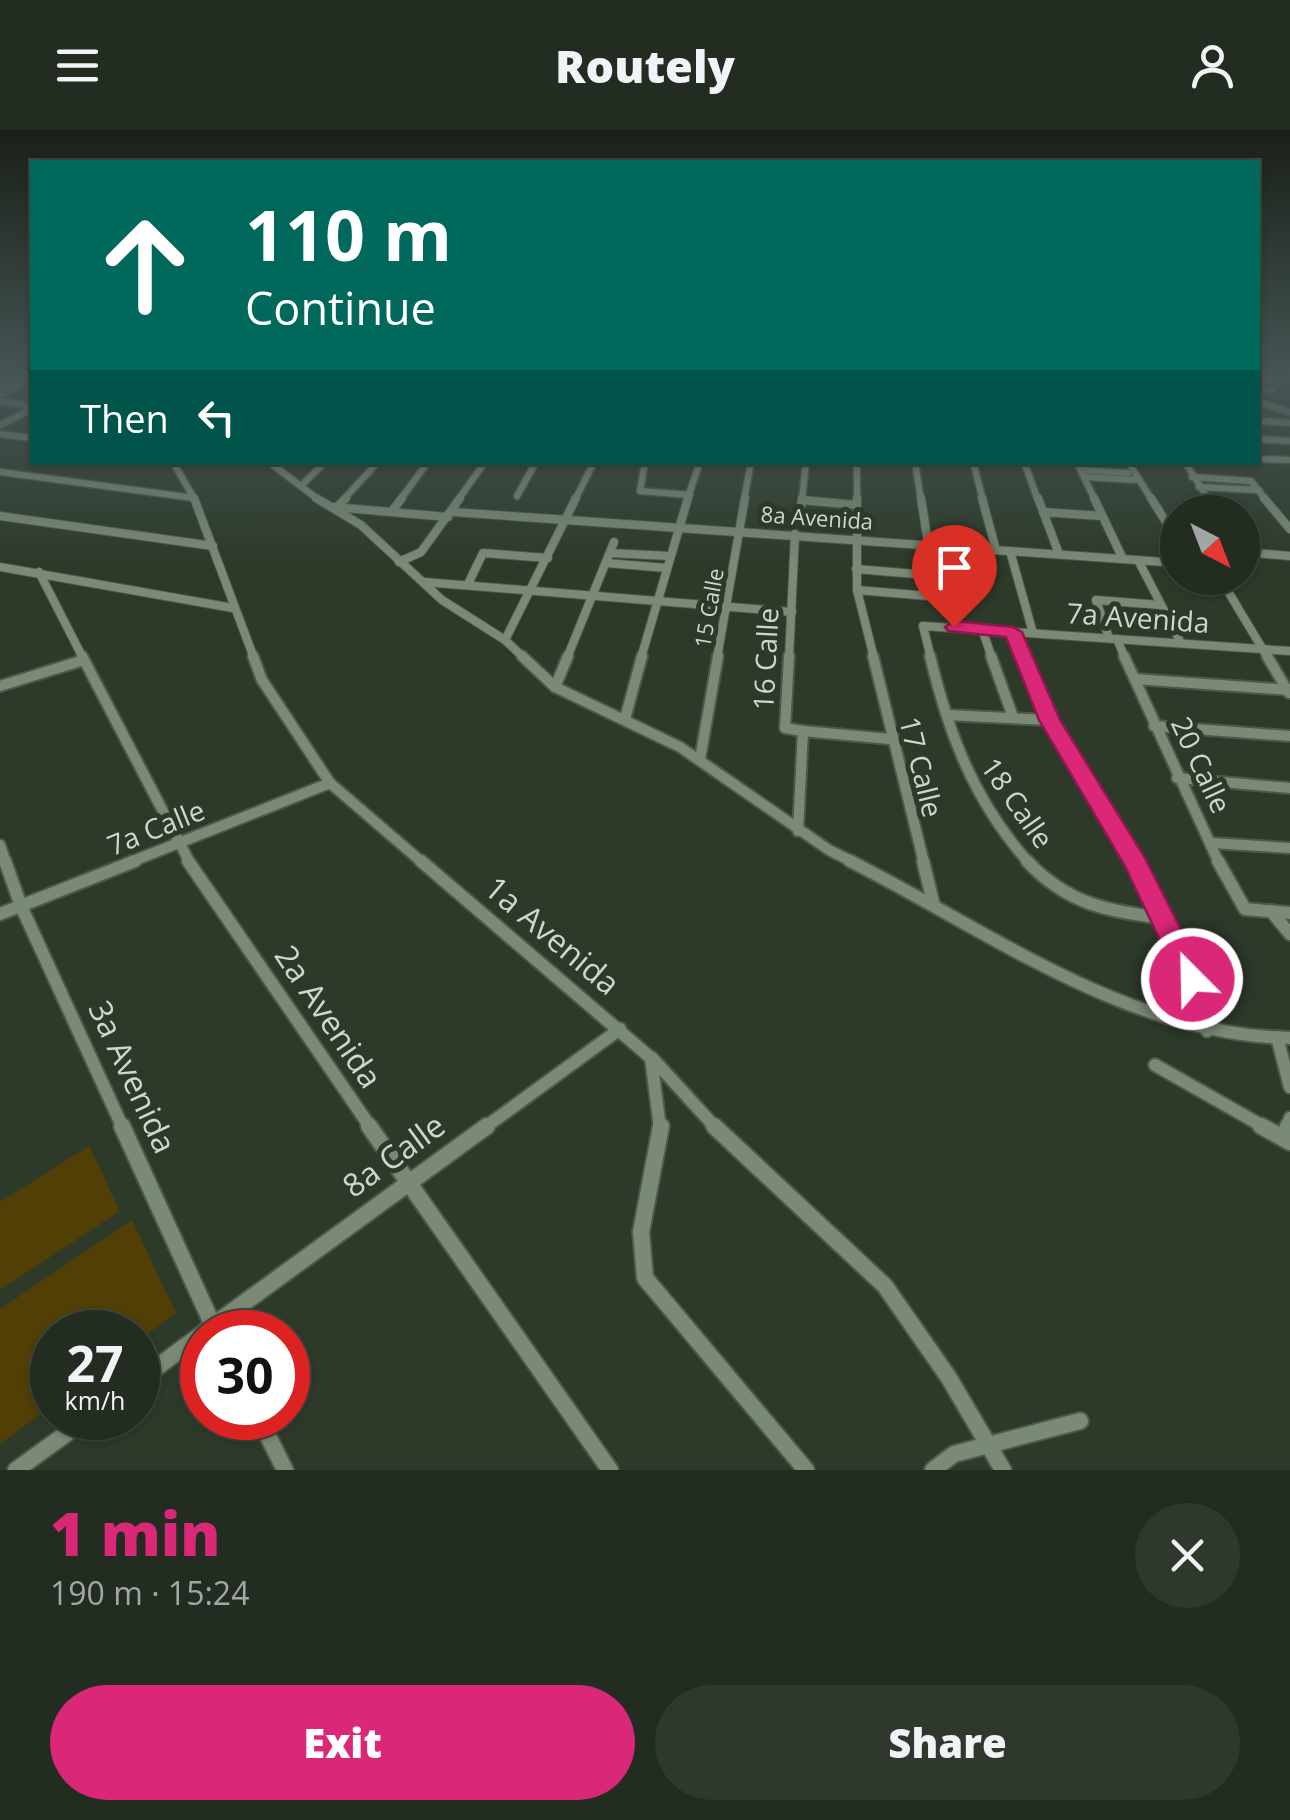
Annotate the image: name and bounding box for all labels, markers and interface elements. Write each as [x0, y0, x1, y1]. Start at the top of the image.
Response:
text: Routely [555, 35, 735, 96]
icon: menu [50, 38, 105, 93]
icon: person [1185, 38, 1240, 93]
text: 110 m [245, 186, 452, 282]
icon: ahead [80, 200, 210, 330]
text: Continue [245, 277, 436, 338]
icon: left [189, 390, 244, 445]
text: Then [80, 392, 169, 444]
north arrow [1160, 495, 1260, 595]
map controls [1160, 495, 1260, 595]
street label: 8a Avenida [760, 498, 874, 536]
pin [912, 525, 997, 628]
icon: arrive [927, 540, 982, 595]
street label: 15 Calle [686, 566, 730, 650]
street label: 7a Avenida [1065, 593, 1211, 641]
street label: 16 Calle [743, 607, 787, 711]
street label: 20 Calle [1163, 710, 1241, 819]
street label: 17 Calle [891, 713, 953, 821]
street label: 18 Calle [973, 750, 1063, 855]
street label: 7a Calle [101, 790, 210, 864]
street label: 1a Avenida [476, 866, 629, 1004]
position arrow [1140, 927, 1244, 1031]
street label: 2a Avenida [266, 936, 393, 1096]
street label: 3a Avenida [79, 993, 187, 1160]
street label: 8a Calle [333, 1103, 453, 1206]
speed limit sign: 30 [180, 1310, 310, 1440]
text: 27 [66, 1329, 124, 1397]
text: km/h [65, 1383, 125, 1417]
text: 1 min [50, 1492, 220, 1574]
button: close [1135, 1503, 1240, 1608]
text: 190 m · 15:24 [50, 1571, 249, 1614]
button: Exit [50, 1685, 635, 1800]
button: Share [655, 1685, 1240, 1800]

